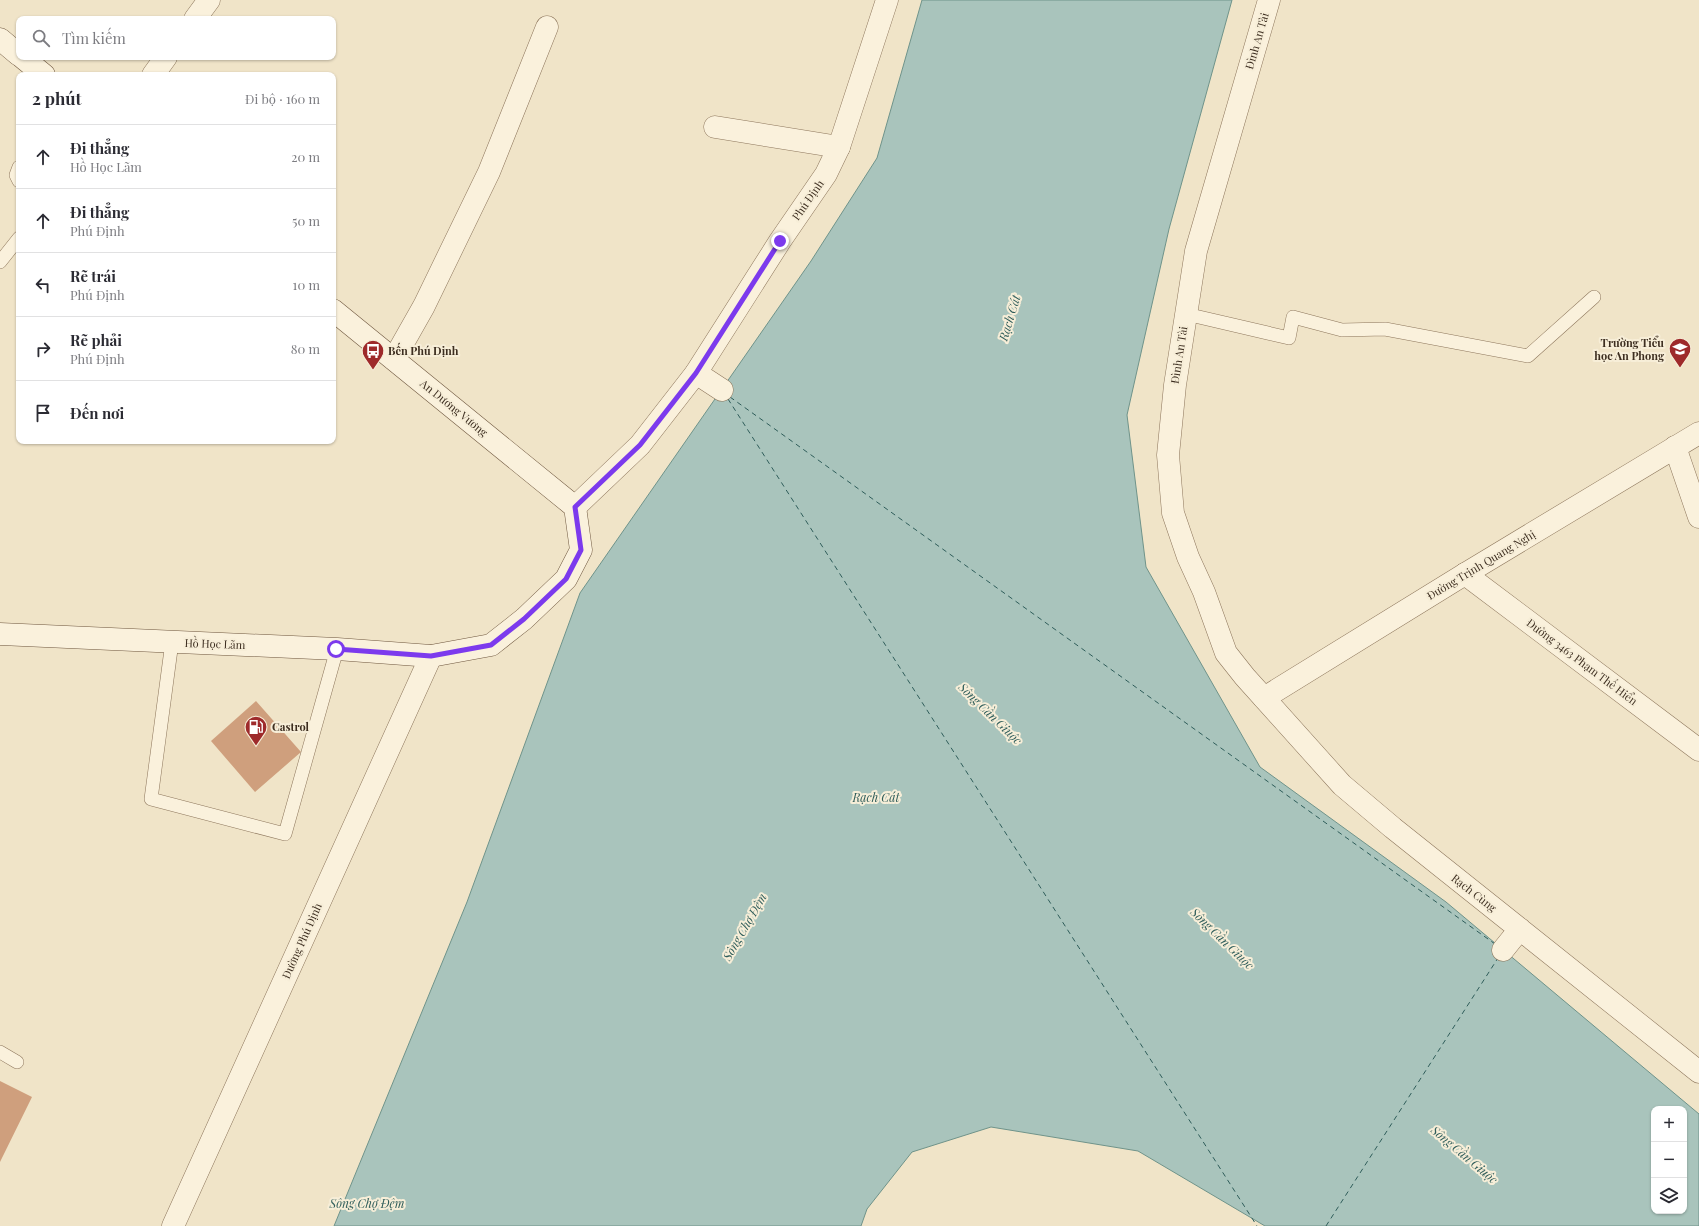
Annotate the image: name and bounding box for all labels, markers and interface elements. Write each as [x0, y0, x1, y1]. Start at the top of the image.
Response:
street label: Đình An Tài [1241, 11, 1272, 71]
search box [16, 16, 336, 60]
icon: search [30, 27, 52, 49]
text: Tìm kiếm [62, 28, 126, 48]
text: 2 phút [32, 87, 82, 109]
text: Đi bộ · 160 m [245, 90, 320, 107]
text: Đi thẳng [70, 138, 129, 158]
icon: ahead [32, 146, 54, 168]
text: 20 m [291, 148, 320, 165]
text: Hồ Học Lãm [70, 158, 142, 175]
street label: Phú Định [788, 176, 827, 223]
text: Đi thẳng [70, 202, 129, 222]
icon: ahead [32, 210, 54, 232]
text: 50 m [292, 212, 320, 229]
text: Phú Định [70, 222, 125, 239]
route end [771, 232, 789, 250]
text: Rẽ trái [70, 266, 116, 286]
icon: left [32, 274, 54, 296]
text: 10 m [293, 276, 320, 293]
text: Phú Định [70, 286, 125, 303]
water label: Rạch Cát [994, 292, 1024, 344]
street label: Đình An Tài [1167, 325, 1190, 385]
text: Rẽ phải [70, 330, 122, 350]
place label: Trường Tiểu học An Phong [1594, 335, 1665, 363]
school or university icon: Trường Tiểu học An Phong [1667, 336, 1693, 369]
icon: right [32, 338, 54, 360]
bus stop icon: Bến Phú Định [360, 338, 386, 371]
text: 80 m [291, 340, 320, 357]
place label: Bến Phú Định [388, 342, 459, 358]
text: Phú Định [70, 350, 125, 367]
street label: An Dương Vương [417, 375, 491, 440]
icon: arrive [32, 402, 54, 424]
text: Đến nơi [70, 403, 124, 423]
street label: Đường Trịnh Quang Nghị [1424, 526, 1538, 603]
street label: Đường 3463 Phạm Thế Hiển [1524, 614, 1642, 708]
street label: Hồ Học Lãm [184, 634, 246, 652]
route start [327, 640, 345, 658]
water label: Sông Cần Giuộc [955, 677, 1028, 748]
fuel station icon: Castrol [243, 714, 269, 747]
place label: Castrol [272, 719, 309, 734]
water label: Rạch Cát [851, 789, 901, 805]
street label: Rạch Cùng [1449, 870, 1500, 915]
water label: Sông Chợ Đệm [718, 890, 770, 964]
street label: Đường Phú Định [278, 900, 325, 981]
water label: Sông Cần Giuộc [1187, 902, 1260, 973]
map controls [1651, 1106, 1687, 1214]
button: + [1651, 1106, 1687, 1142]
water label: Sông Cần Giuộc [1427, 1120, 1503, 1187]
button: − [1651, 1142, 1687, 1178]
button: layers [1651, 1178, 1687, 1214]
water label: Sông Chợ Đệm [329, 1195, 405, 1211]

